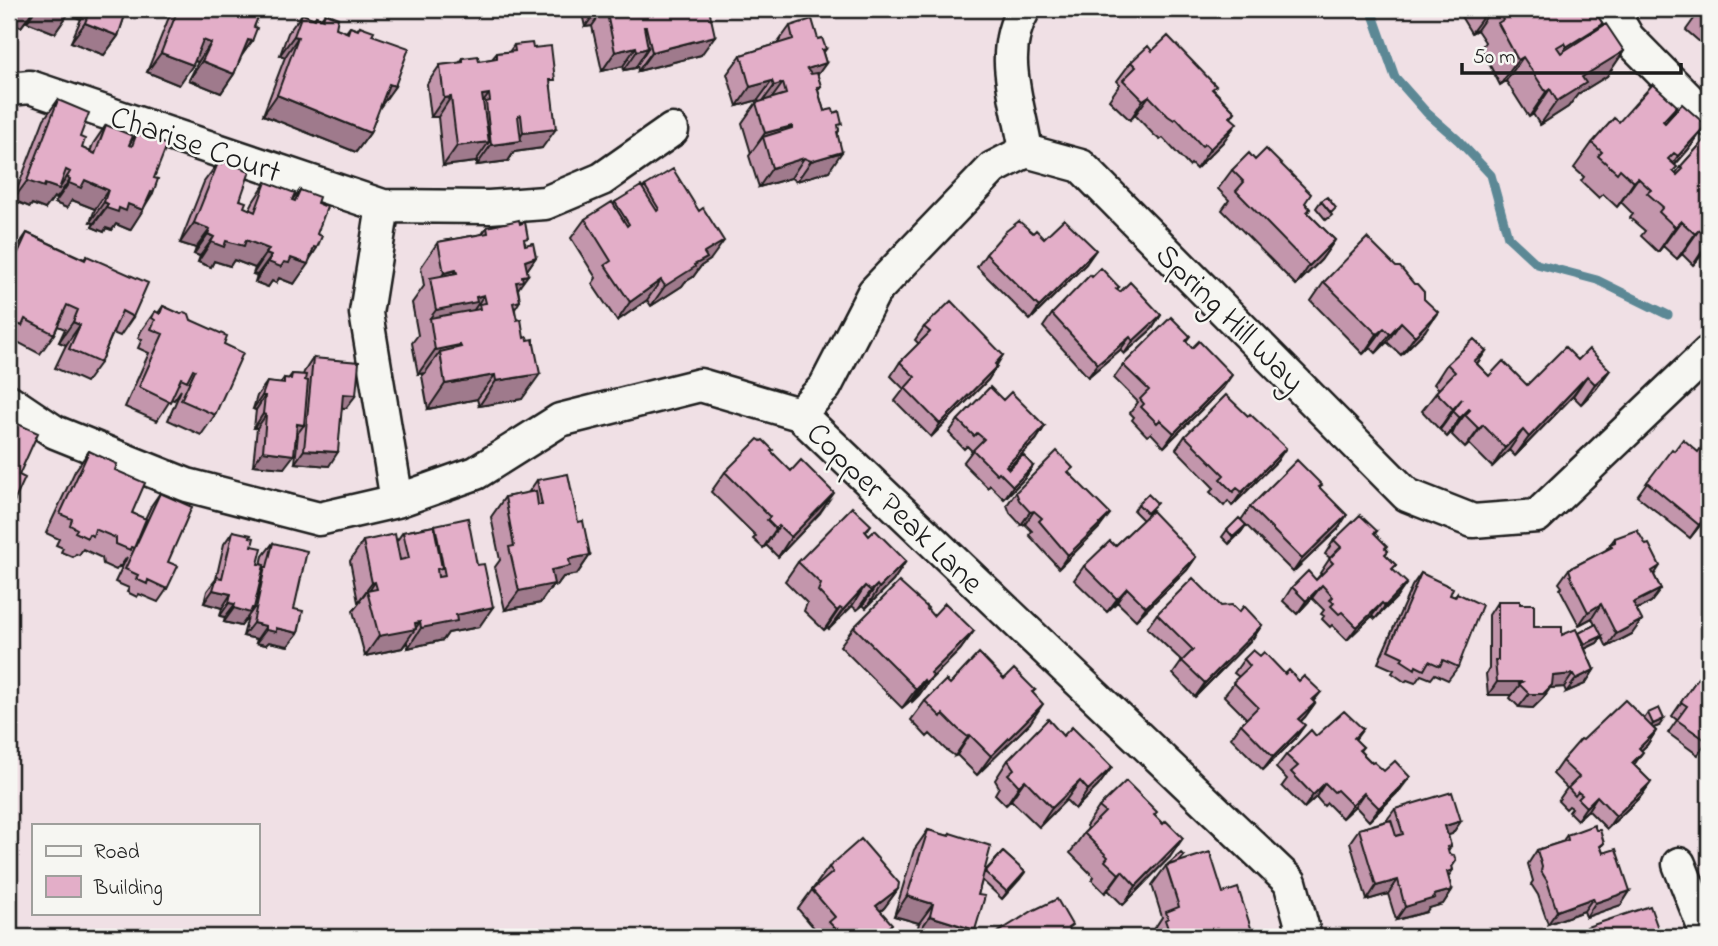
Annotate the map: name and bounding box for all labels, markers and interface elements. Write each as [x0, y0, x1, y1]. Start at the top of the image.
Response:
scale bar [1462, 32, 1681, 76]
text: 50 m [1473, 43, 1516, 73]
street label: Charise Court [103, 95, 287, 197]
street label: Spring Hill Way [1143, 234, 1314, 405]
street label: Copper Peak Lane [794, 412, 993, 607]
legend [32, 824, 259, 914]
text: Road [94, 838, 140, 868]
text: Building [93, 874, 163, 906]

